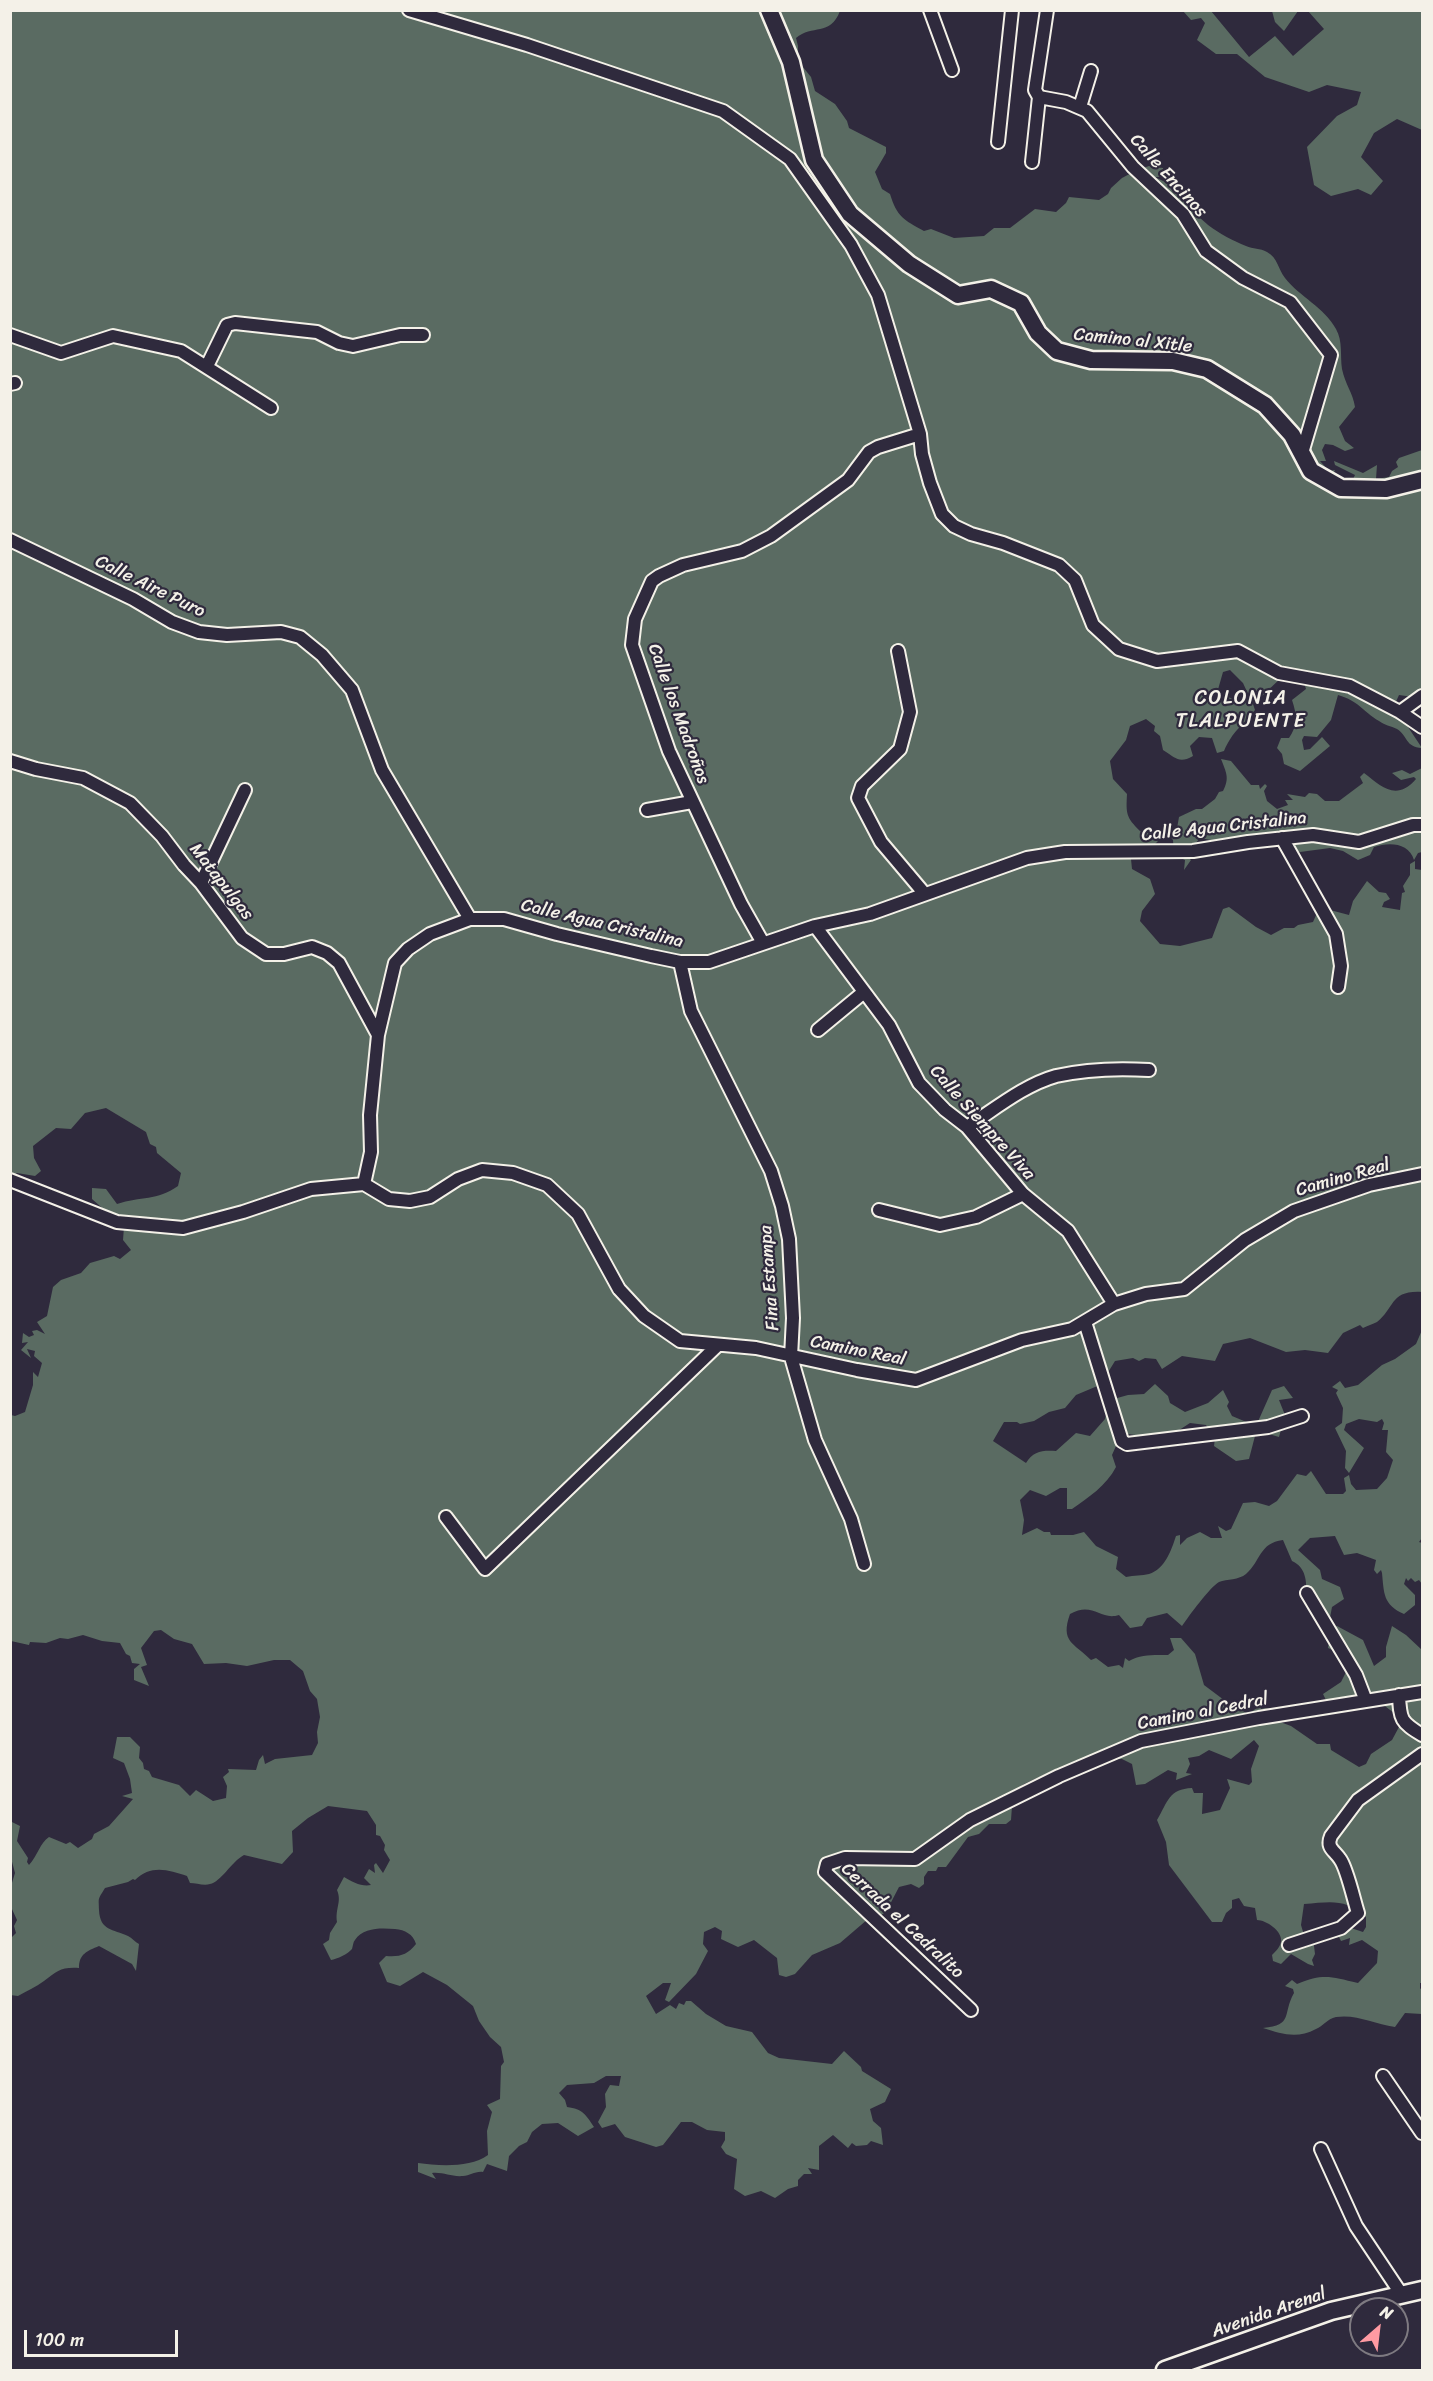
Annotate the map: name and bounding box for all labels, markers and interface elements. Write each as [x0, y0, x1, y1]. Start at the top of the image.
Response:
street label: Calle Encinos [1125, 130, 1211, 222]
street label: Camino al Xitle [1073, 324, 1193, 358]
street label: Calle Aire Puro [91, 551, 209, 623]
street label: Calle los Madroños [643, 641, 713, 787]
district label: COLONIA TLALPUENTE [1176, 687, 1306, 734]
street label: Calle Agua Cristalina [1140, 808, 1308, 846]
street label: Matapulgas [184, 839, 258, 925]
street label: Calle Agua Cristalina [519, 895, 685, 953]
street label: Calle Siempre Viva [925, 1061, 1039, 1185]
street label: Camino Real [1294, 1154, 1392, 1202]
street label: Fina Estampa [756, 1225, 784, 1331]
street label: Camino Real [808, 1331, 908, 1371]
street label: Camino al Cedral [1136, 1689, 1270, 1735]
street label: Cerrada el Cedralito [836, 1859, 968, 1983]
street label: Avenida Arenal [1209, 2283, 1329, 2343]
north arrow [1349, 2297, 1409, 2357]
text: N [1375, 2297, 1398, 2328]
scale bar [27, 2318, 182, 2356]
text: 100 m [35, 2324, 84, 2356]

